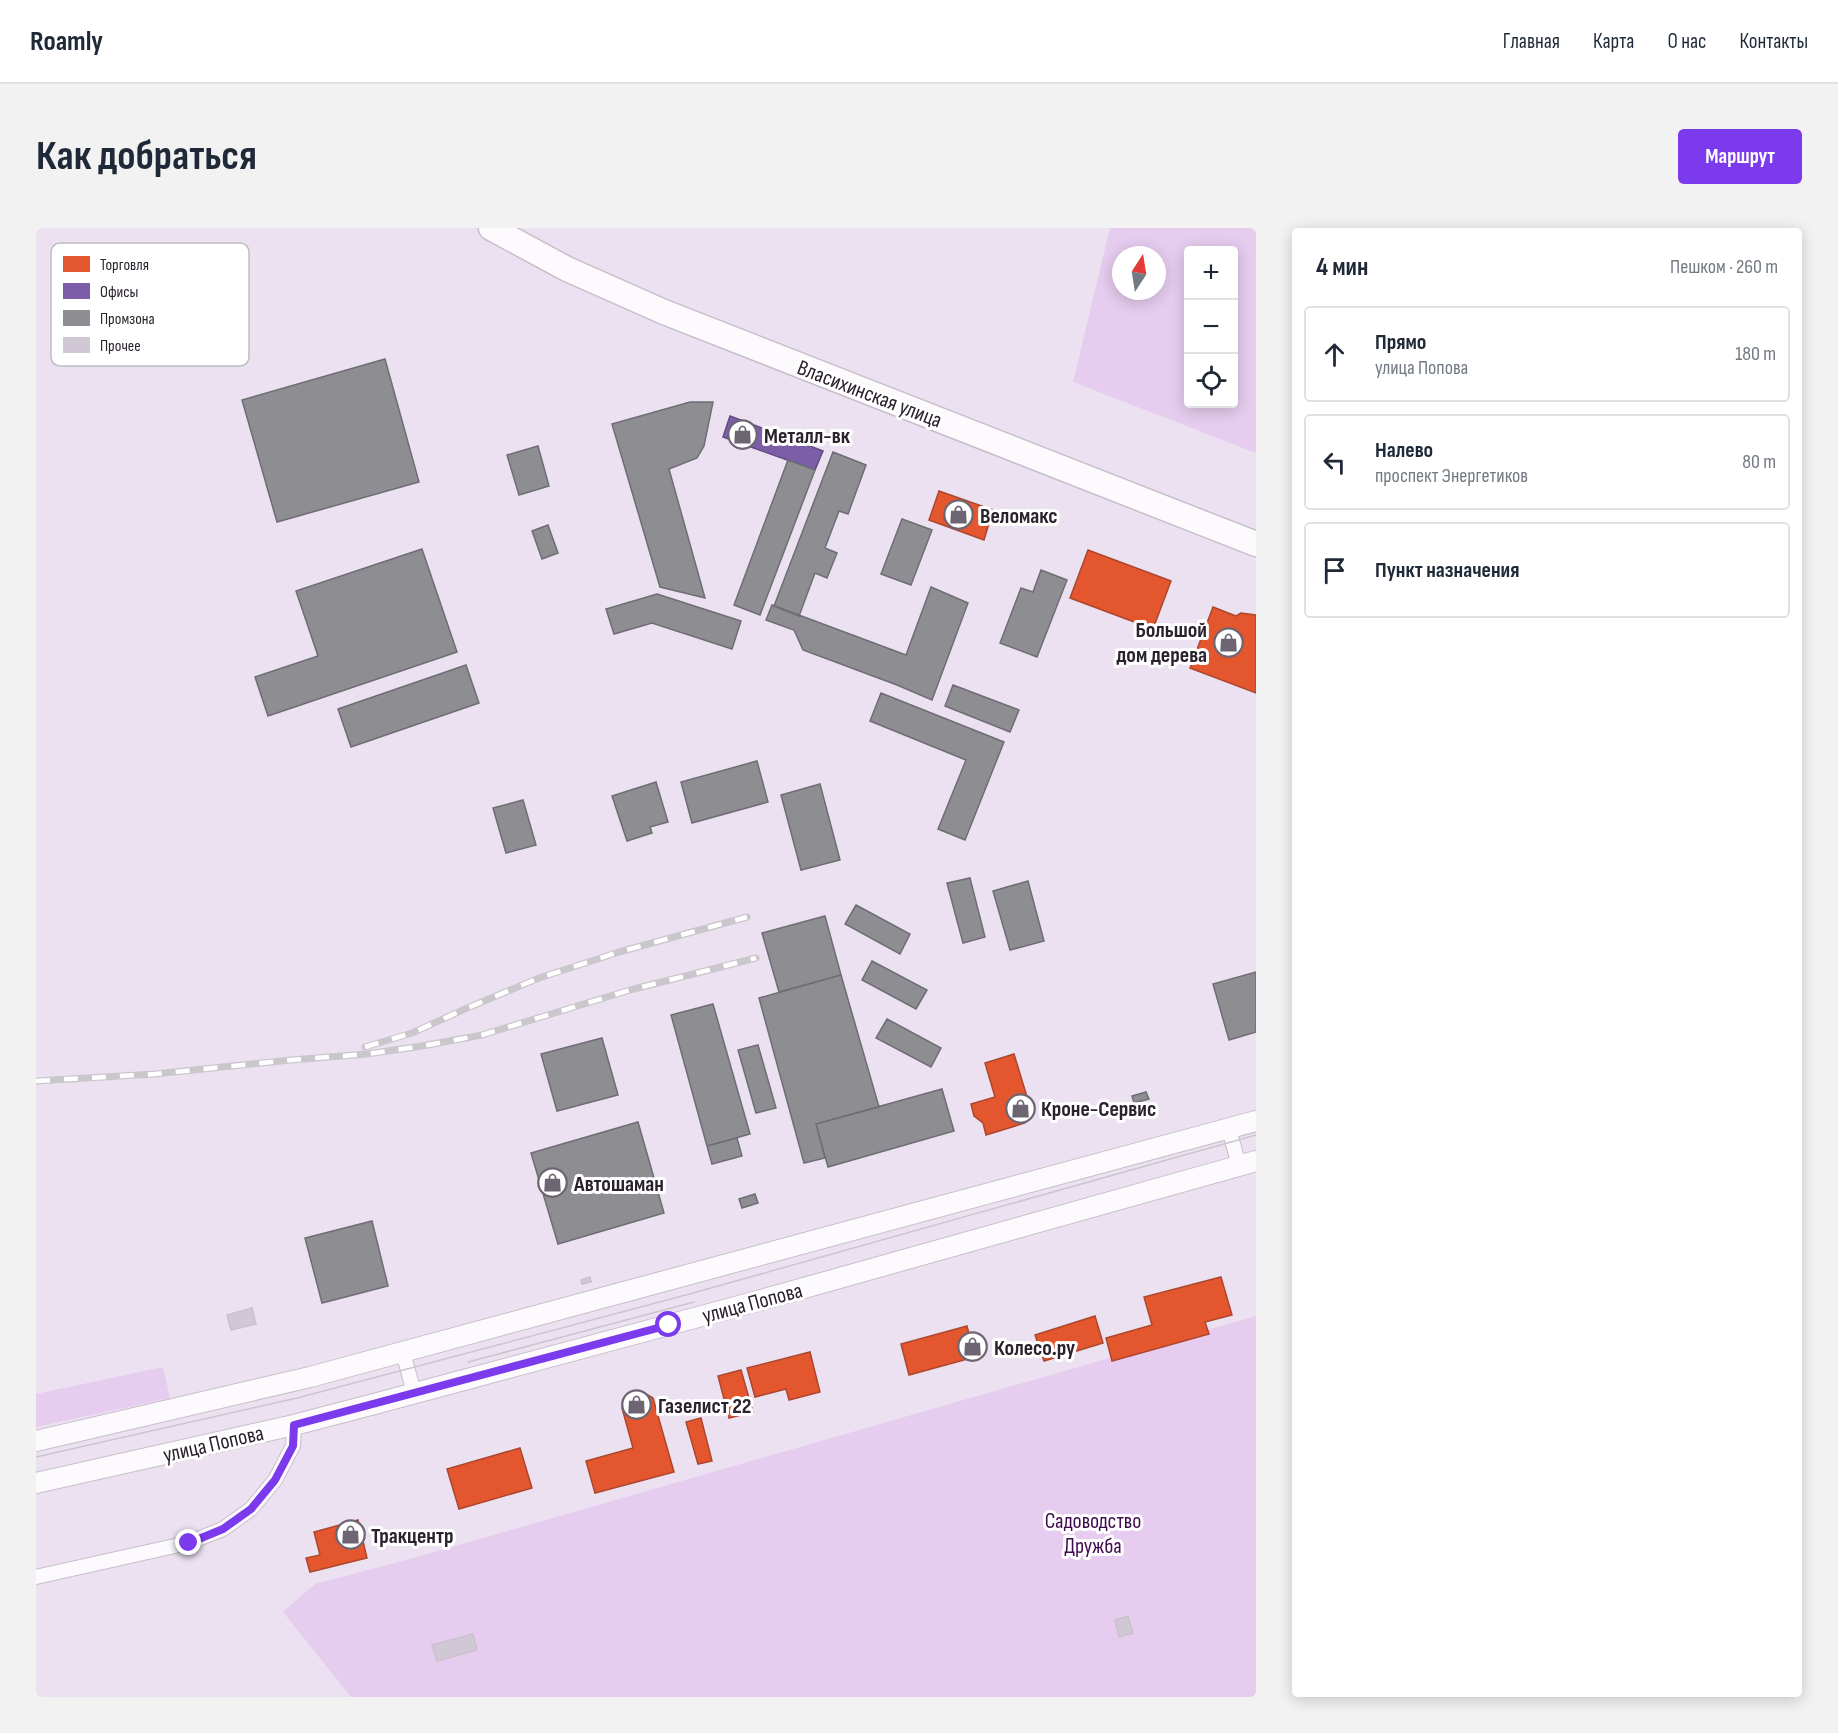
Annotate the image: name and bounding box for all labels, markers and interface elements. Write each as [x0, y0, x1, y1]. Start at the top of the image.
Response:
text: Roamly [30, 25, 103, 58]
text: Главная [1503, 29, 1560, 54]
text: Карта [1593, 29, 1634, 54]
text: О нас [1667, 29, 1706, 54]
text: Контакты [1739, 29, 1808, 54]
button: Маршрут [1678, 129, 1802, 184]
text: Как добраться [36, 131, 257, 182]
legend [51, 243, 249, 366]
north arrow [1112, 246, 1166, 300]
map controls [1184, 246, 1238, 408]
button: + [1184, 246, 1238, 300]
text: 4 мин [1316, 252, 1368, 283]
text: Пешком · 260 m [1670, 255, 1778, 279]
text: Торговля [100, 256, 149, 275]
text: Офисы [100, 283, 138, 302]
button: − [1184, 300, 1238, 354]
text: Промзона [100, 310, 155, 329]
text: Прямо [1375, 329, 1426, 356]
text: Прочее [100, 337, 141, 356]
icon: ahead [1318, 338, 1351, 371]
text: 180 m [1735, 342, 1776, 366]
street label: Власихинская улица [793, 354, 946, 434]
button: locate [1184, 354, 1238, 408]
text: улица Попова [1375, 356, 1468, 380]
shop icon: Металл-вк [727, 419, 759, 451]
place label: Металл-вк [764, 423, 851, 450]
text: Налево [1375, 437, 1433, 464]
icon: left [1318, 446, 1351, 479]
text: 80 m [1742, 450, 1776, 474]
text: проспект Энергетиков [1375, 464, 1528, 488]
shop icon: Веломакс [943, 499, 975, 531]
place label: Веломакс [980, 503, 1058, 530]
icon: arrive [1318, 554, 1351, 587]
text: Пункт назначения [1375, 557, 1519, 584]
place label: Большой дом дерева [1116, 617, 1207, 669]
shop icon: Большой дом дерева [1212, 626, 1244, 658]
shop icon: Кроне-Сервис [1004, 1092, 1036, 1124]
place label: Кроне-Сервис [1041, 1096, 1156, 1123]
shop icon: Автошаман [537, 1167, 569, 1199]
place label: Автошаман [573, 1171, 664, 1198]
street label: улица Попова [699, 1277, 805, 1330]
route start [655, 1311, 681, 1337]
shop icon: Колесо.ру [957, 1331, 989, 1363]
place label: Колесо.ру [994, 1335, 1075, 1362]
shop icon: Газелист 22 [621, 1389, 653, 1421]
place label: Газелист 22 [658, 1393, 751, 1420]
street label: улица Попова [160, 1420, 266, 1469]
park label: Садоводство Дружба [1045, 1508, 1141, 1560]
shop icon: Тракцентр [334, 1519, 366, 1551]
place label: Тракцентр [371, 1523, 454, 1550]
route end [175, 1529, 201, 1555]

